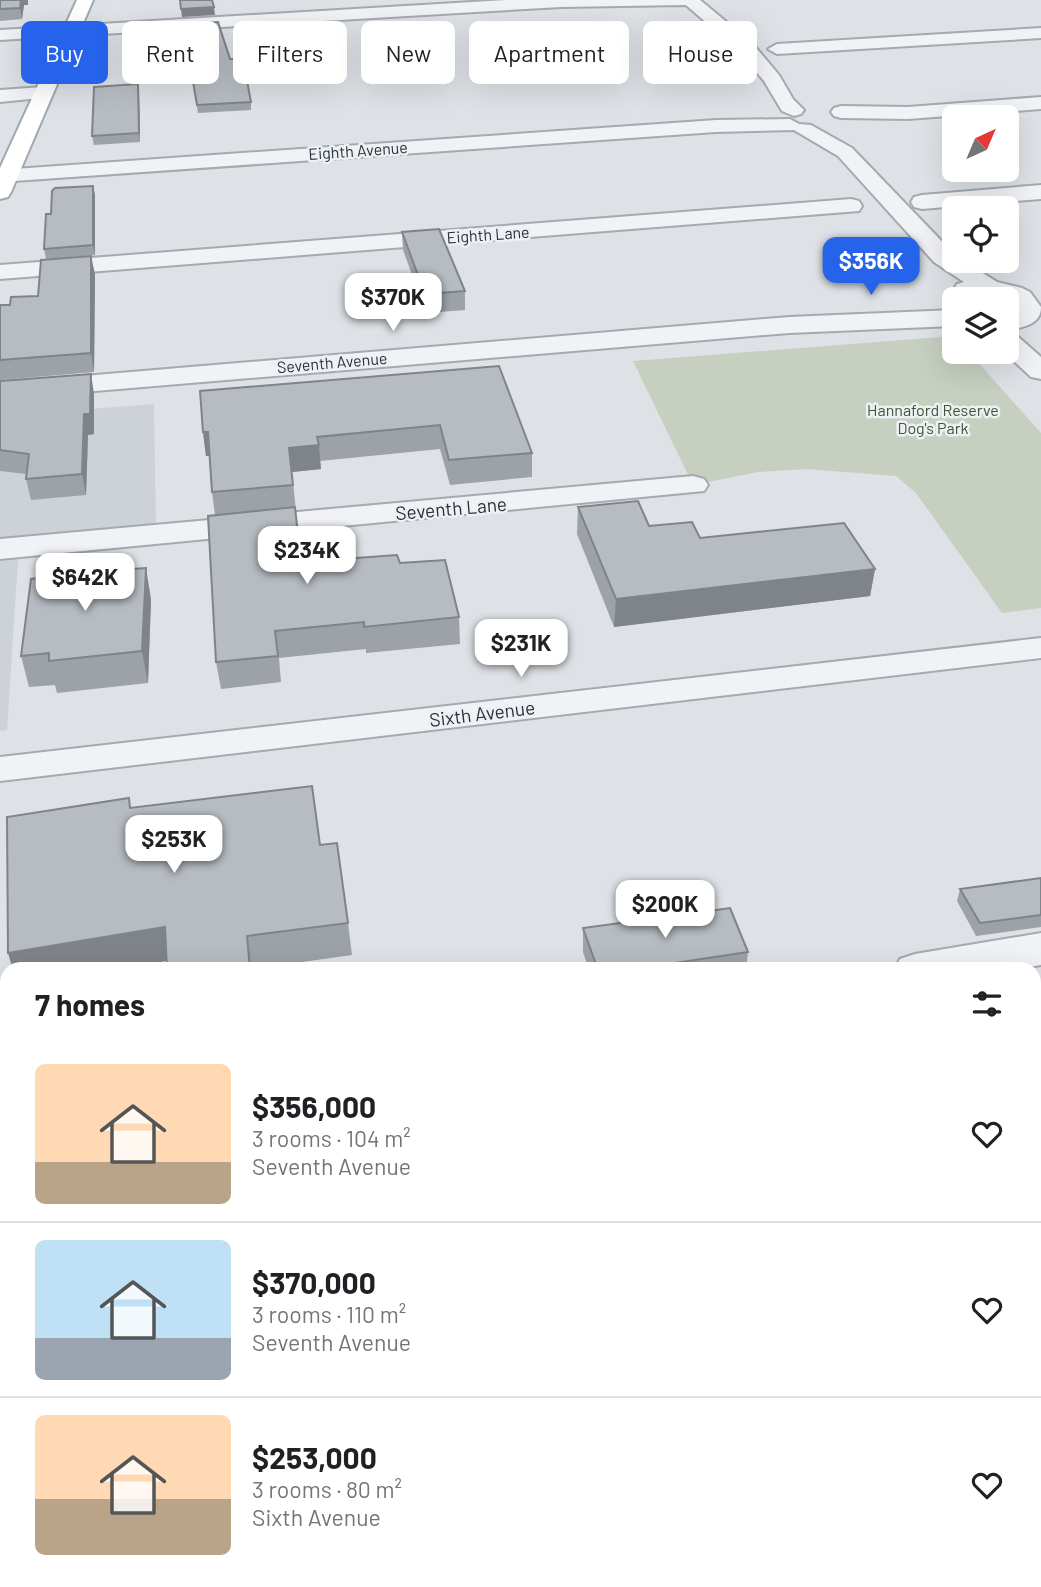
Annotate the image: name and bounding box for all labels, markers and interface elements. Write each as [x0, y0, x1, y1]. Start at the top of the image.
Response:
chip: Buy [21, 21, 108, 84]
chip: Rent [122, 21, 219, 84]
chip: Filters [233, 21, 347, 84]
chip: New [361, 21, 455, 84]
chip: Apartment [469, 21, 629, 84]
chip: House [643, 21, 757, 84]
north arrow [942, 105, 1018, 182]
map controls [942, 105, 1019, 364]
street label: Eighth Avenue [308, 137, 408, 163]
button: locate [942, 196, 1019, 273]
street label: Eighth Lane [446, 222, 530, 246]
pin: $356K [822, 238, 920, 297]
text: $356K [839, 246, 903, 274]
pin: $370K [344, 274, 442, 333]
text: $370K [361, 282, 425, 310]
button: layers [942, 287, 1019, 364]
street label: Seventh Avenue [276, 348, 388, 376]
park label: Hannaford Reserve Dog's Park [867, 400, 999, 437]
street label: Seventh Lane [394, 492, 508, 524]
pin: $234K [258, 526, 356, 586]
text: $234K [274, 535, 340, 563]
pin: $642K [36, 554, 134, 613]
text: $642K [52, 562, 118, 590]
pin: $231K [472, 620, 570, 679]
text: $231K [491, 628, 551, 656]
street label: Sixth Avenue [428, 695, 536, 731]
pin: $253K [125, 816, 223, 875]
text: $253K [141, 824, 207, 852]
pin: $200K [616, 880, 714, 940]
text: $200K [632, 889, 698, 917]
icon: filters [968, 985, 1006, 1023]
text: 7 homes [35, 986, 145, 1022]
text: $356,000 [252, 1088, 376, 1124]
icon: home [91, 1092, 175, 1176]
icon: heart [968, 1115, 1006, 1153]
text: 3 rooms · 104 m² [252, 1124, 411, 1152]
text: Seventh Avenue [252, 1152, 411, 1180]
text: $370,000 [252, 1264, 376, 1300]
icon: home [91, 1268, 175, 1352]
icon: heart [968, 1291, 1006, 1329]
text: 3 rooms · 110 m² [252, 1300, 406, 1328]
text: Seventh Avenue [252, 1328, 411, 1356]
text: $253,000 [252, 1439, 377, 1475]
icon: home [91, 1443, 175, 1527]
icon: heart [968, 1466, 1006, 1504]
text: 3 rooms · 80 m² [252, 1475, 402, 1503]
text: Sixth Avenue [252, 1503, 381, 1531]

